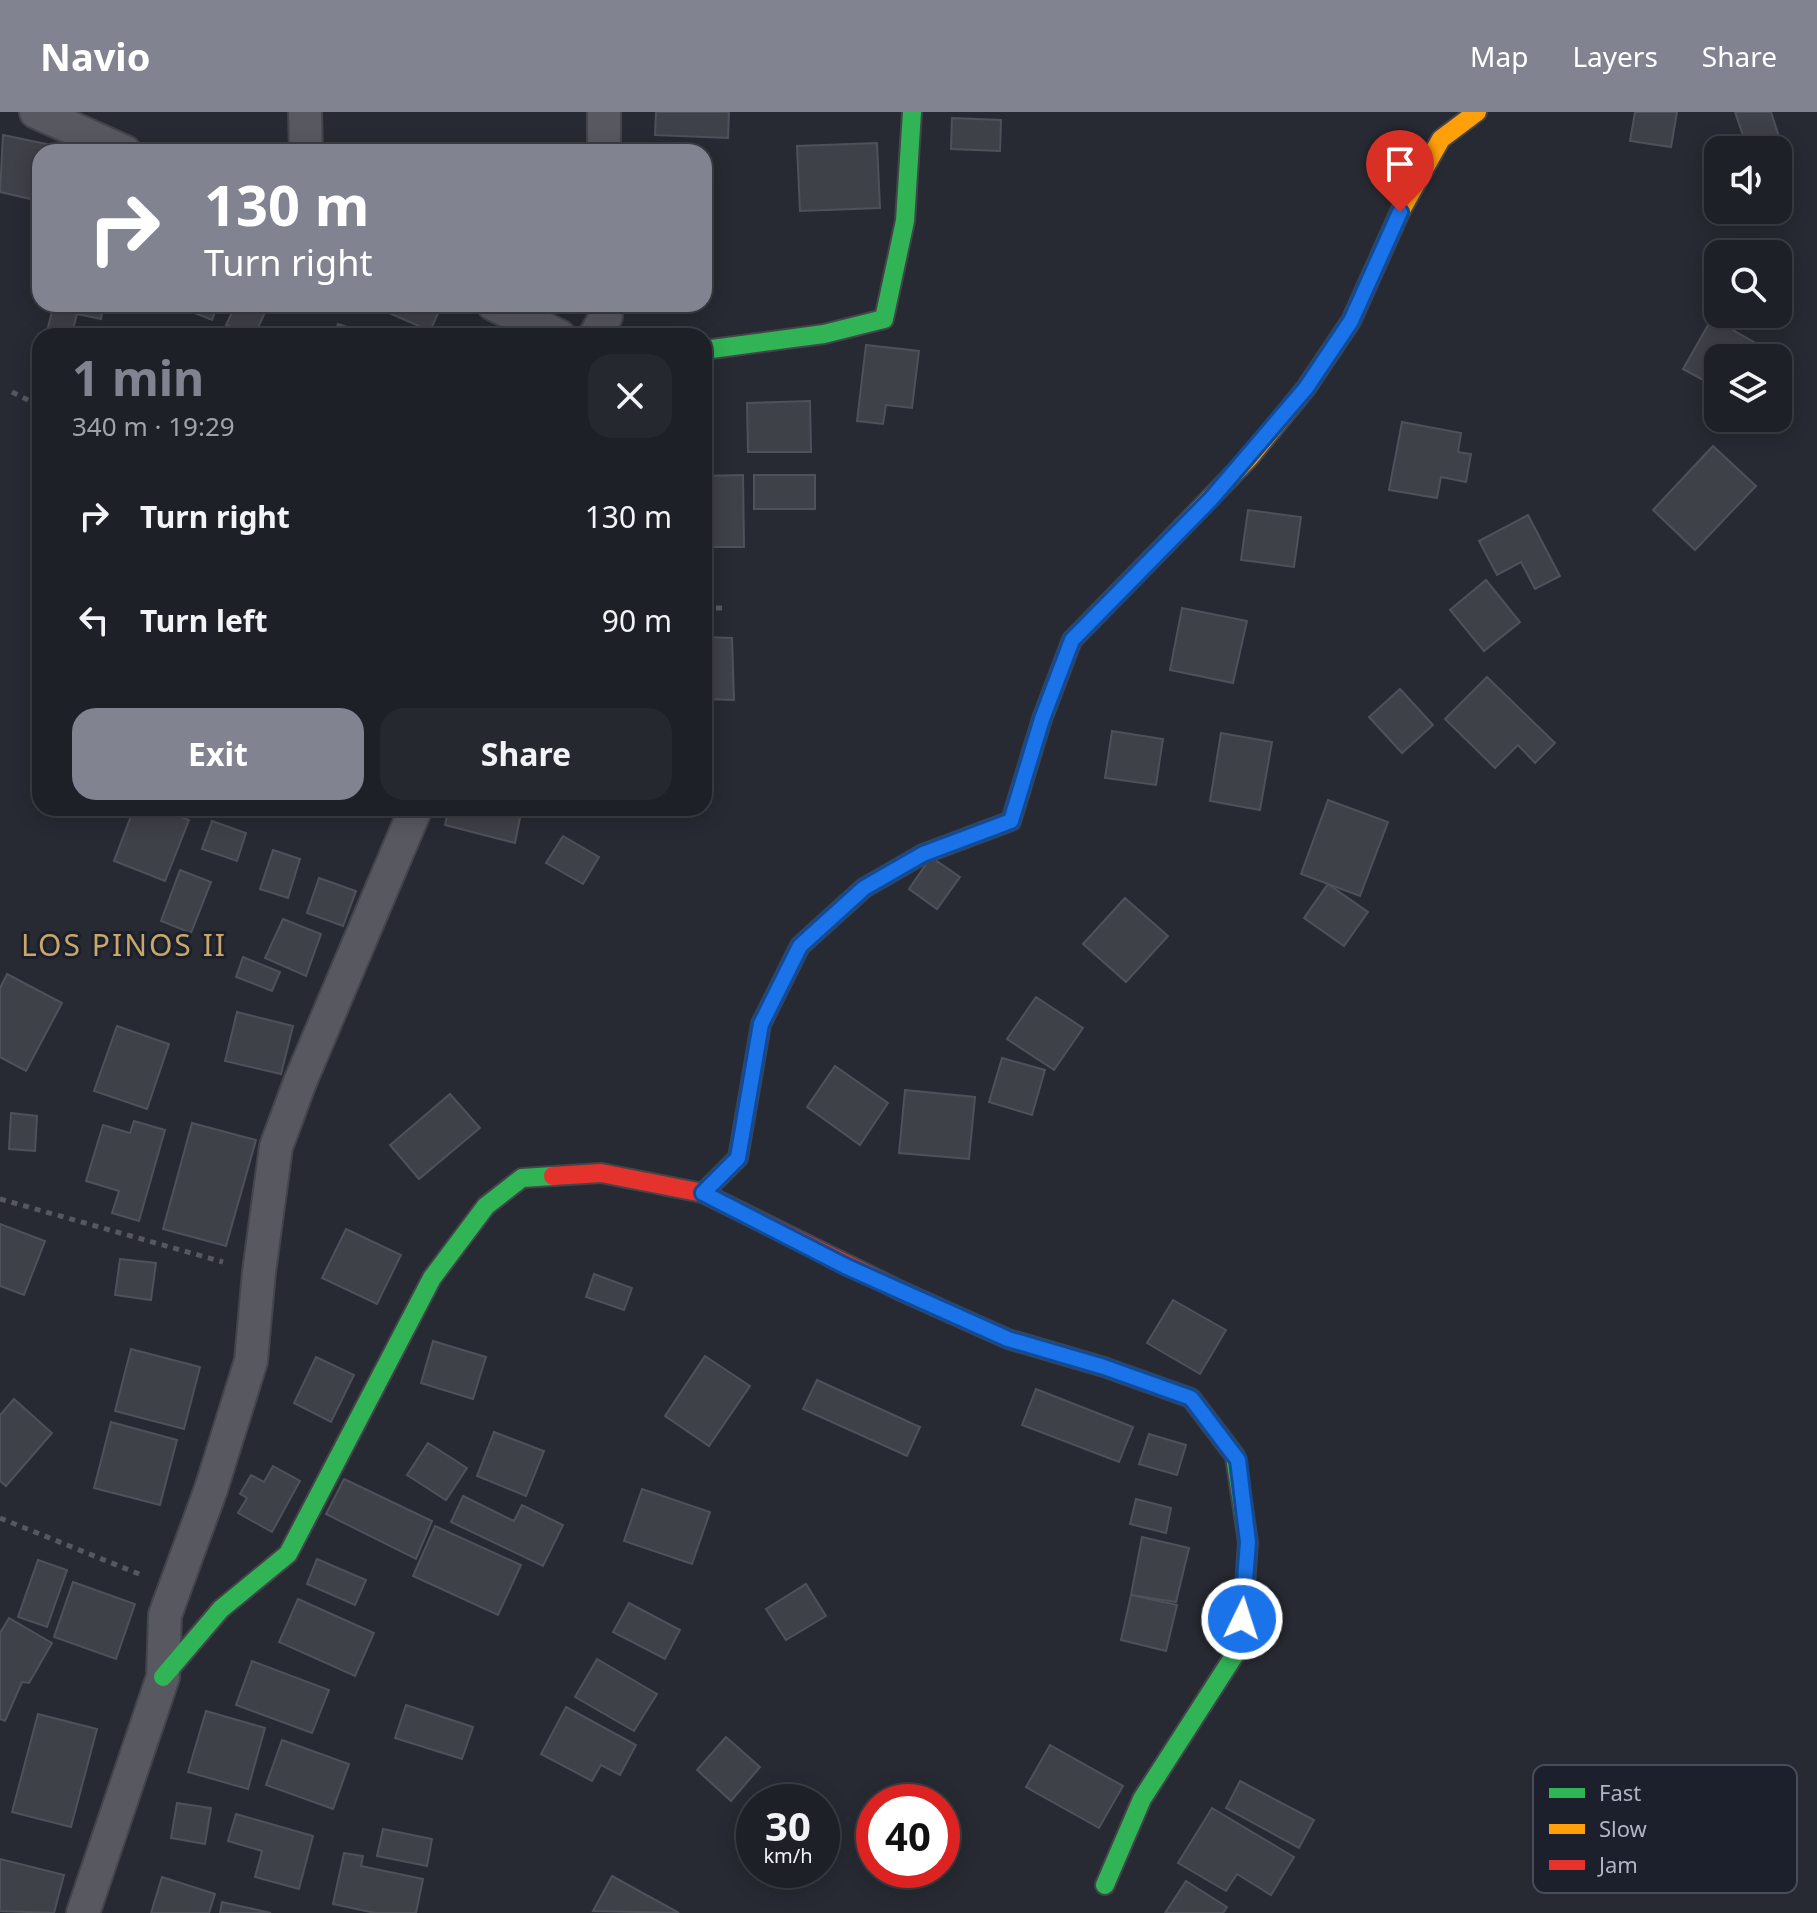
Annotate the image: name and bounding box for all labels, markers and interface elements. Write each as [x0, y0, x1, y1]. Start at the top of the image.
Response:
text: Navio [40, 30, 150, 82]
text: Map [1470, 37, 1528, 75]
text: Layers [1572, 37, 1658, 75]
text: Share [1702, 37, 1777, 75]
pin [1366, 130, 1434, 212]
map controls [1704, 136, 1792, 432]
button: sound [1704, 136, 1792, 224]
icon: arrive [1378, 142, 1422, 186]
text: 130 m [204, 166, 369, 242]
icon: right [72, 176, 176, 280]
text: Turn right [204, 238, 372, 287]
button: search [1704, 240, 1792, 328]
button: layers [1704, 344, 1792, 432]
text: 1 min [72, 345, 204, 410]
button: close [588, 354, 672, 438]
text: 340 m · 19:29 [72, 408, 235, 444]
icon: right [72, 494, 116, 538]
text: Turn right [140, 496, 290, 537]
text: 130 m [585, 496, 672, 537]
icon: left [72, 598, 116, 642]
text: Turn left [140, 600, 268, 641]
text: 90 m [602, 600, 672, 641]
button: Exit [72, 708, 364, 800]
button: Share [380, 708, 672, 800]
district label: LOS PINOS II [21, 924, 227, 965]
position arrow [1200, 1577, 1284, 1661]
legend [1533, 1765, 1797, 1893]
text: Fast [1599, 1777, 1641, 1807]
speed limit sign: 40 [856, 1784, 960, 1888]
text: 30 [765, 1798, 811, 1853]
text: Slow [1599, 1813, 1648, 1843]
text: km/h [763, 1842, 813, 1869]
text: Jam [1597, 1849, 1638, 1879]

